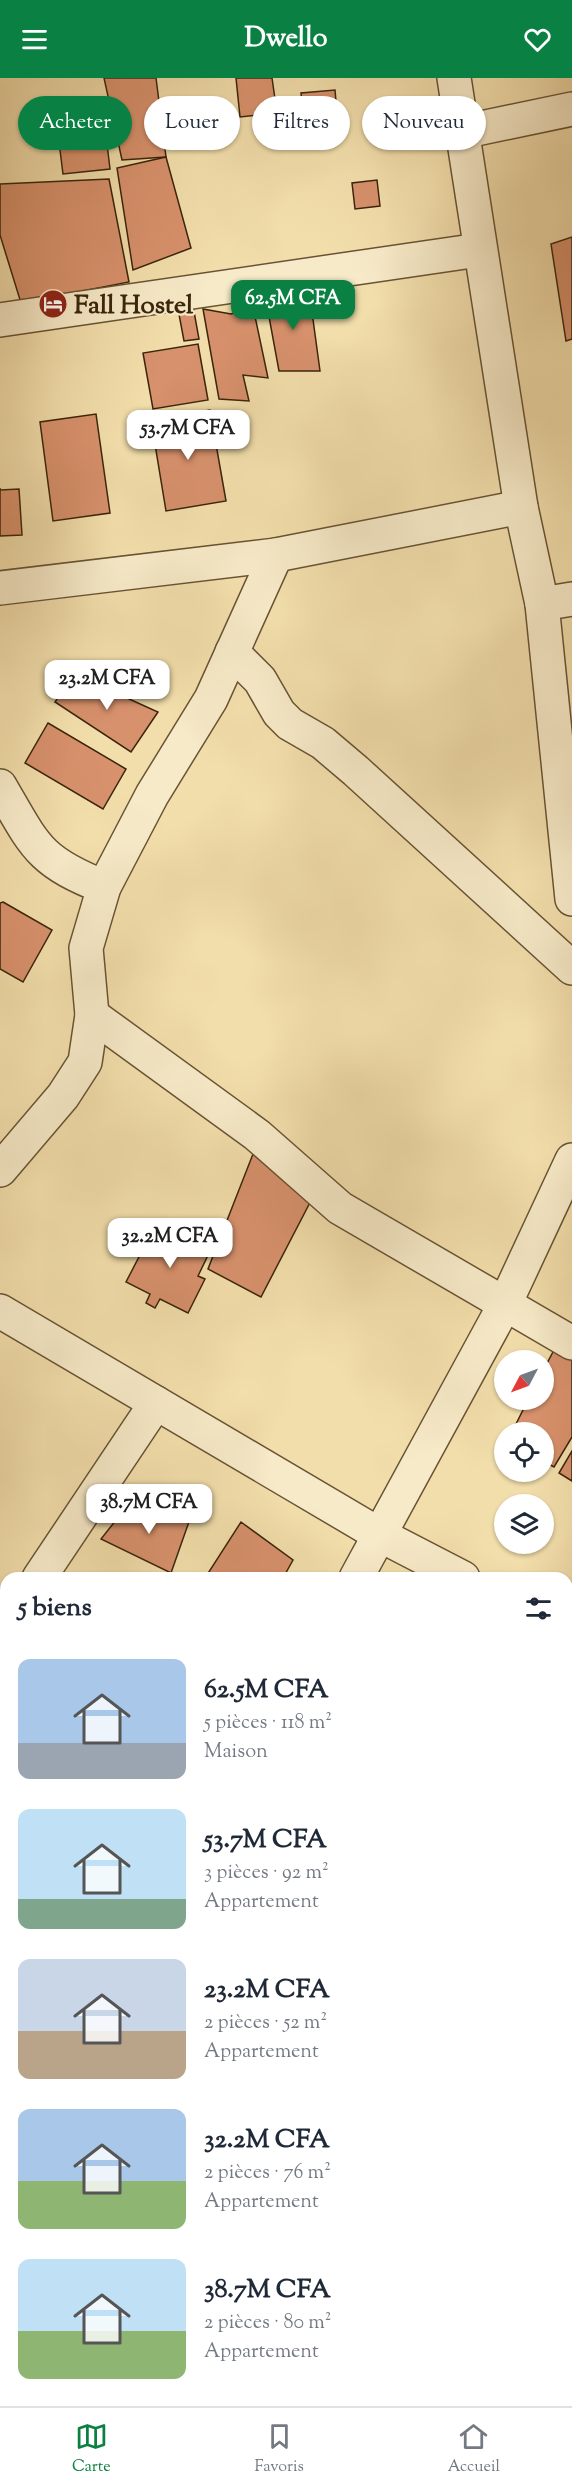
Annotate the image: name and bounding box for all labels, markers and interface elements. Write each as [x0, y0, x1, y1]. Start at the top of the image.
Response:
text: Dwello [245, 20, 327, 59]
icon: menu [18, 23, 51, 56]
icon: heart [521, 23, 554, 56]
chip: Acheter [18, 96, 132, 150]
chip: Louer [144, 96, 240, 150]
chip: Filtres [252, 96, 350, 150]
chip: Nouveau [362, 96, 486, 150]
pin: 62.5M CFA [224, 280, 362, 331]
text: 62.5M CFA [245, 285, 341, 314]
hotel icon: Fall Hostel [37, 288, 69, 320]
place label: Fall Hostel [74, 288, 194, 325]
pin: 53.7M CFA [119, 410, 257, 461]
text: 53.7M CFA [141, 415, 235, 444]
pin: 23.2M CFA [38, 660, 176, 711]
text: 23.2M CFA [59, 665, 155, 694]
pin: 32.2M CFA [101, 1218, 239, 1269]
text: 32.2M CFA [122, 1223, 218, 1252]
north arrow [494, 1350, 554, 1410]
map controls [494, 1350, 554, 1554]
button: locate [494, 1422, 554, 1482]
pin: 38.7M CFA [80, 1484, 218, 1535]
text: 38.7M CFA [100, 1489, 198, 1518]
button: layers [494, 1494, 554, 1554]
text: 5 biens [18, 1590, 92, 1627]
icon: filters [522, 1592, 555, 1625]
text: 62.5M CFA [204, 1672, 329, 1709]
icon: home [66, 1683, 138, 1755]
text: 5 pièces · 118 m² [204, 1709, 332, 1738]
text: Maison [204, 1738, 268, 1767]
text: 53.7M CFA [204, 1822, 327, 1859]
icon: home [66, 1833, 138, 1905]
text: 3 pièces · 92 m² [204, 1859, 329, 1888]
text: Appartement [204, 1888, 319, 1917]
text: 23.2M CFA [204, 1972, 330, 2009]
icon: home [66, 1983, 138, 2055]
text: 2 pièces · 52 m² [204, 2009, 327, 2038]
text: Appartement [204, 2038, 319, 2067]
text: 32.2M CFA [204, 2122, 330, 2159]
icon: home [66, 2133, 138, 2205]
text: 2 pièces · 76 m² [204, 2159, 331, 2188]
text: Appartement [204, 2188, 319, 2217]
text: 38.7M CFA [204, 2272, 331, 2309]
icon: home [66, 2283, 138, 2355]
text: 2 pièces · 80 m² [204, 2309, 332, 2338]
text: Appartement [204, 2338, 319, 2367]
tab: Carte [72, 2420, 111, 2479]
tab: Favoris [255, 2420, 304, 2479]
tab: Accueil [448, 2420, 500, 2479]

